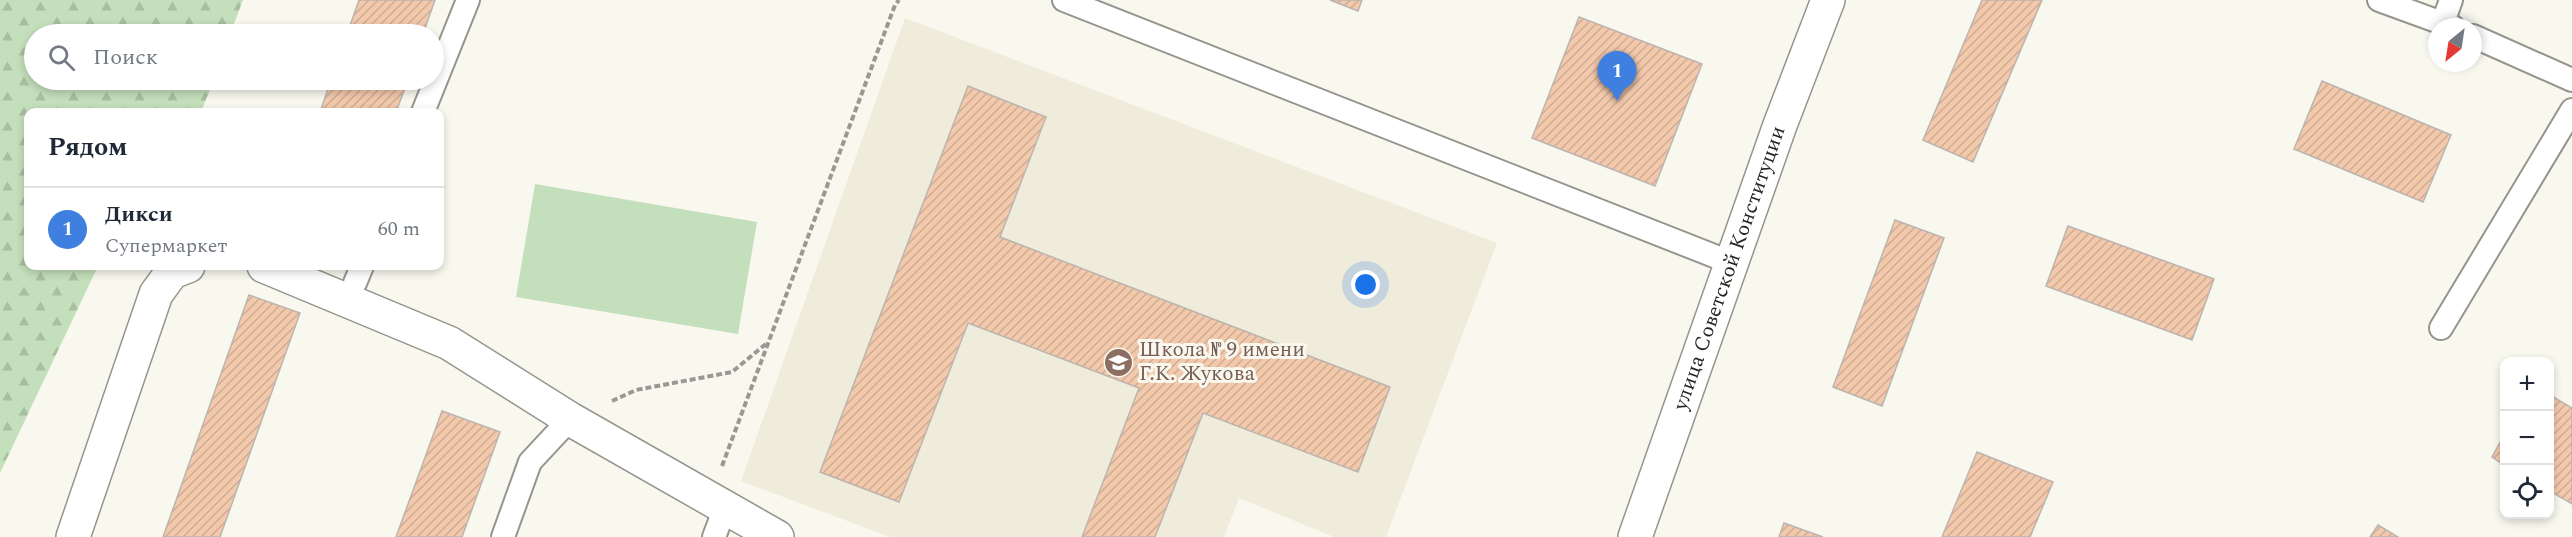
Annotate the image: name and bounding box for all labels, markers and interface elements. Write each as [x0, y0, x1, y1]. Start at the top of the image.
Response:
north arrow [2428, 18, 2482, 72]
search box [24, 24, 444, 90]
icon: search [45, 41, 78, 74]
text: Поиск [93, 41, 158, 74]
pin: 1 [1598, 51, 1636, 101]
street label: улица Советской Конституции [1664, 121, 1794, 416]
text: Рядом [48, 127, 128, 167]
text: Дикси [105, 198, 173, 231]
text: 1 [62, 214, 73, 244]
text: 60 m [378, 214, 420, 244]
text: Супермаркет [105, 231, 227, 261]
your location [1351, 270, 1380, 299]
place label: Школа № 9 имени Г.К. Жукова [1139, 334, 1305, 390]
school or university icon: Школа № 9 имени Г.К. Жукова [1102, 346, 1134, 378]
map controls [2500, 357, 2554, 519]
button: + [2500, 357, 2554, 411]
button: − [2500, 411, 2554, 465]
button: locate [2500, 465, 2554, 519]

